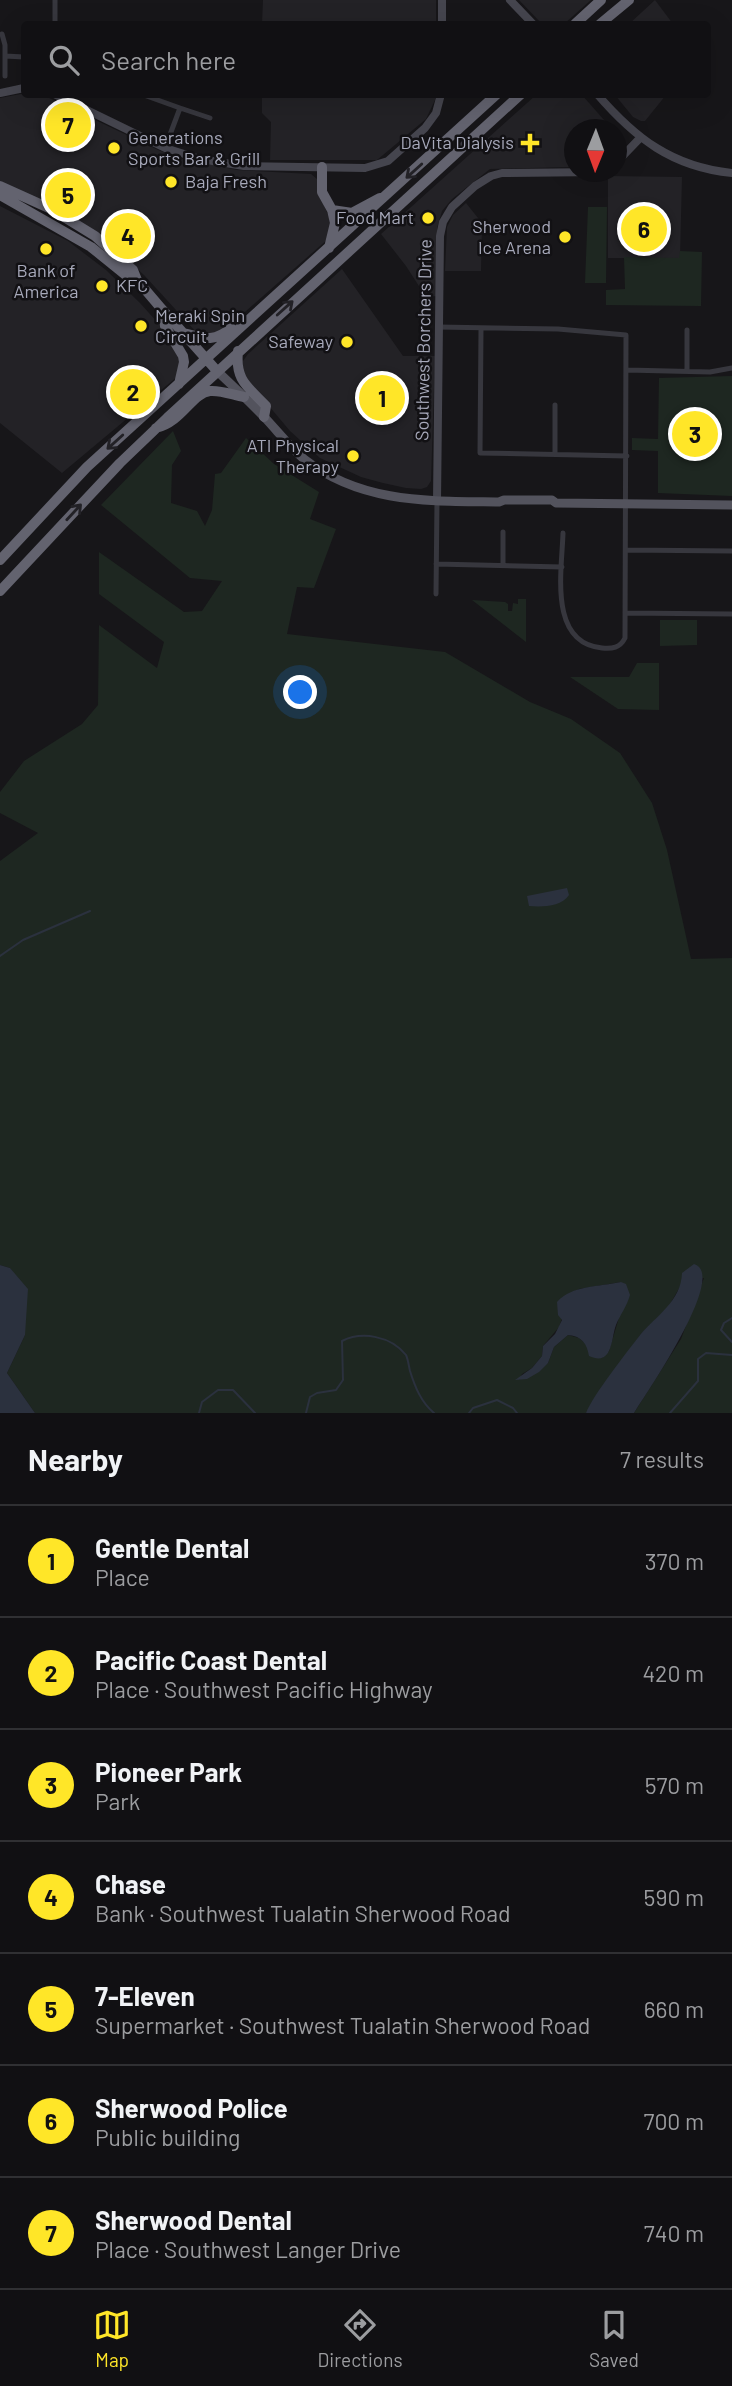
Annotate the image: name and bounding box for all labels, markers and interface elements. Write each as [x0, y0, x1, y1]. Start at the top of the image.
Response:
search box [21, 21, 711, 98]
icon: search [45, 41, 83, 79]
text: Search here [101, 44, 236, 75]
pin: 7 [45, 99, 91, 151]
north arrow [564, 119, 627, 182]
place label: Generations Sports Bar & Grill [128, 126, 260, 169]
place label: DaVita Dialysis [401, 131, 514, 153]
marker: DaVita Dialysis [520, 133, 540, 153]
marker: Generations Sports Bar & Grill [106, 140, 122, 156]
one-way arrow [405, 163, 423, 179]
pin: 5 [45, 169, 91, 221]
place label: Baja Fresh [185, 170, 267, 192]
marker: Baja Fresh [163, 174, 179, 190]
pin: 6 [621, 203, 667, 255]
place label: Food Mart [336, 206, 414, 228]
pin: 4 [105, 210, 151, 262]
marker: Food Mart [420, 210, 436, 226]
place label: Sherwood Ice Arena [472, 215, 551, 258]
marker: Sherwood Ice Arena [557, 229, 573, 245]
street label: Southwest Borchers Drive [410, 239, 436, 441]
marker: Bank of America [38, 241, 54, 257]
place label: Bank of America [14, 259, 78, 302]
place label: KFC [116, 274, 148, 296]
marker: KFC [94, 278, 110, 294]
one-way arrow [276, 299, 293, 316]
place label: Meraki Spin Circuit [155, 304, 245, 347]
marker: Meraki Spin Circuit [133, 318, 149, 334]
place label: Safeway [268, 330, 333, 352]
marker: Safeway [339, 334, 355, 350]
pin: 2 [110, 366, 156, 418]
pin: 1 [359, 372, 405, 424]
pin: 3 [672, 408, 718, 460]
one-way arrow [107, 434, 124, 451]
place label: ATI Physical Therapy [247, 434, 339, 477]
marker: ATI Physical Therapy [345, 448, 361, 464]
one-way arrow [66, 503, 82, 521]
your location [283, 675, 317, 709]
text: Nearby [28, 1441, 123, 1477]
text: 7 results [620, 1445, 704, 1473]
text: Gentle Dental [95, 1532, 249, 1563]
text: 1 [47, 1547, 55, 1575]
text: 370 m [645, 1547, 704, 1575]
text: Place [95, 1563, 150, 1591]
text: Pacific Coast Dental [95, 1644, 327, 1675]
text: 2 [45, 1659, 57, 1687]
text: 420 m [642, 1659, 704, 1687]
text: Place · Southwest Pacific Highway [95, 1675, 433, 1703]
text: Pioneer Park [95, 1756, 242, 1787]
text: 3 [45, 1771, 57, 1799]
text: 570 m [645, 1771, 704, 1799]
text: Park [95, 1787, 140, 1815]
text: Chase [95, 1868, 166, 1899]
text: 4 [44, 1883, 58, 1911]
text: 590 m [644, 1883, 704, 1911]
text: Bank · Southwest Tualatin Sherwood Road [95, 1899, 511, 1927]
text: 7-Eleven [95, 1980, 195, 2011]
text: 5 [45, 1995, 57, 2023]
text: 660 m [644, 1995, 704, 2023]
text: Supermarket · Southwest Tualatin Sherwood Road [95, 2011, 590, 2039]
text: Sherwood Police [95, 2092, 288, 2123]
text: 6 [45, 2107, 57, 2135]
text: 700 m [644, 2107, 704, 2135]
text: Public building [95, 2123, 240, 2151]
text: Sherwood Dental [95, 2204, 292, 2235]
text: 7 [45, 2219, 57, 2247]
text: 740 m [644, 2219, 704, 2247]
text: Place · Southwest Langer Drive [95, 2235, 401, 2263]
tab: Map [93, 2306, 131, 2371]
tab: Directions [318, 2306, 403, 2371]
tab: Saved [589, 2306, 639, 2371]

